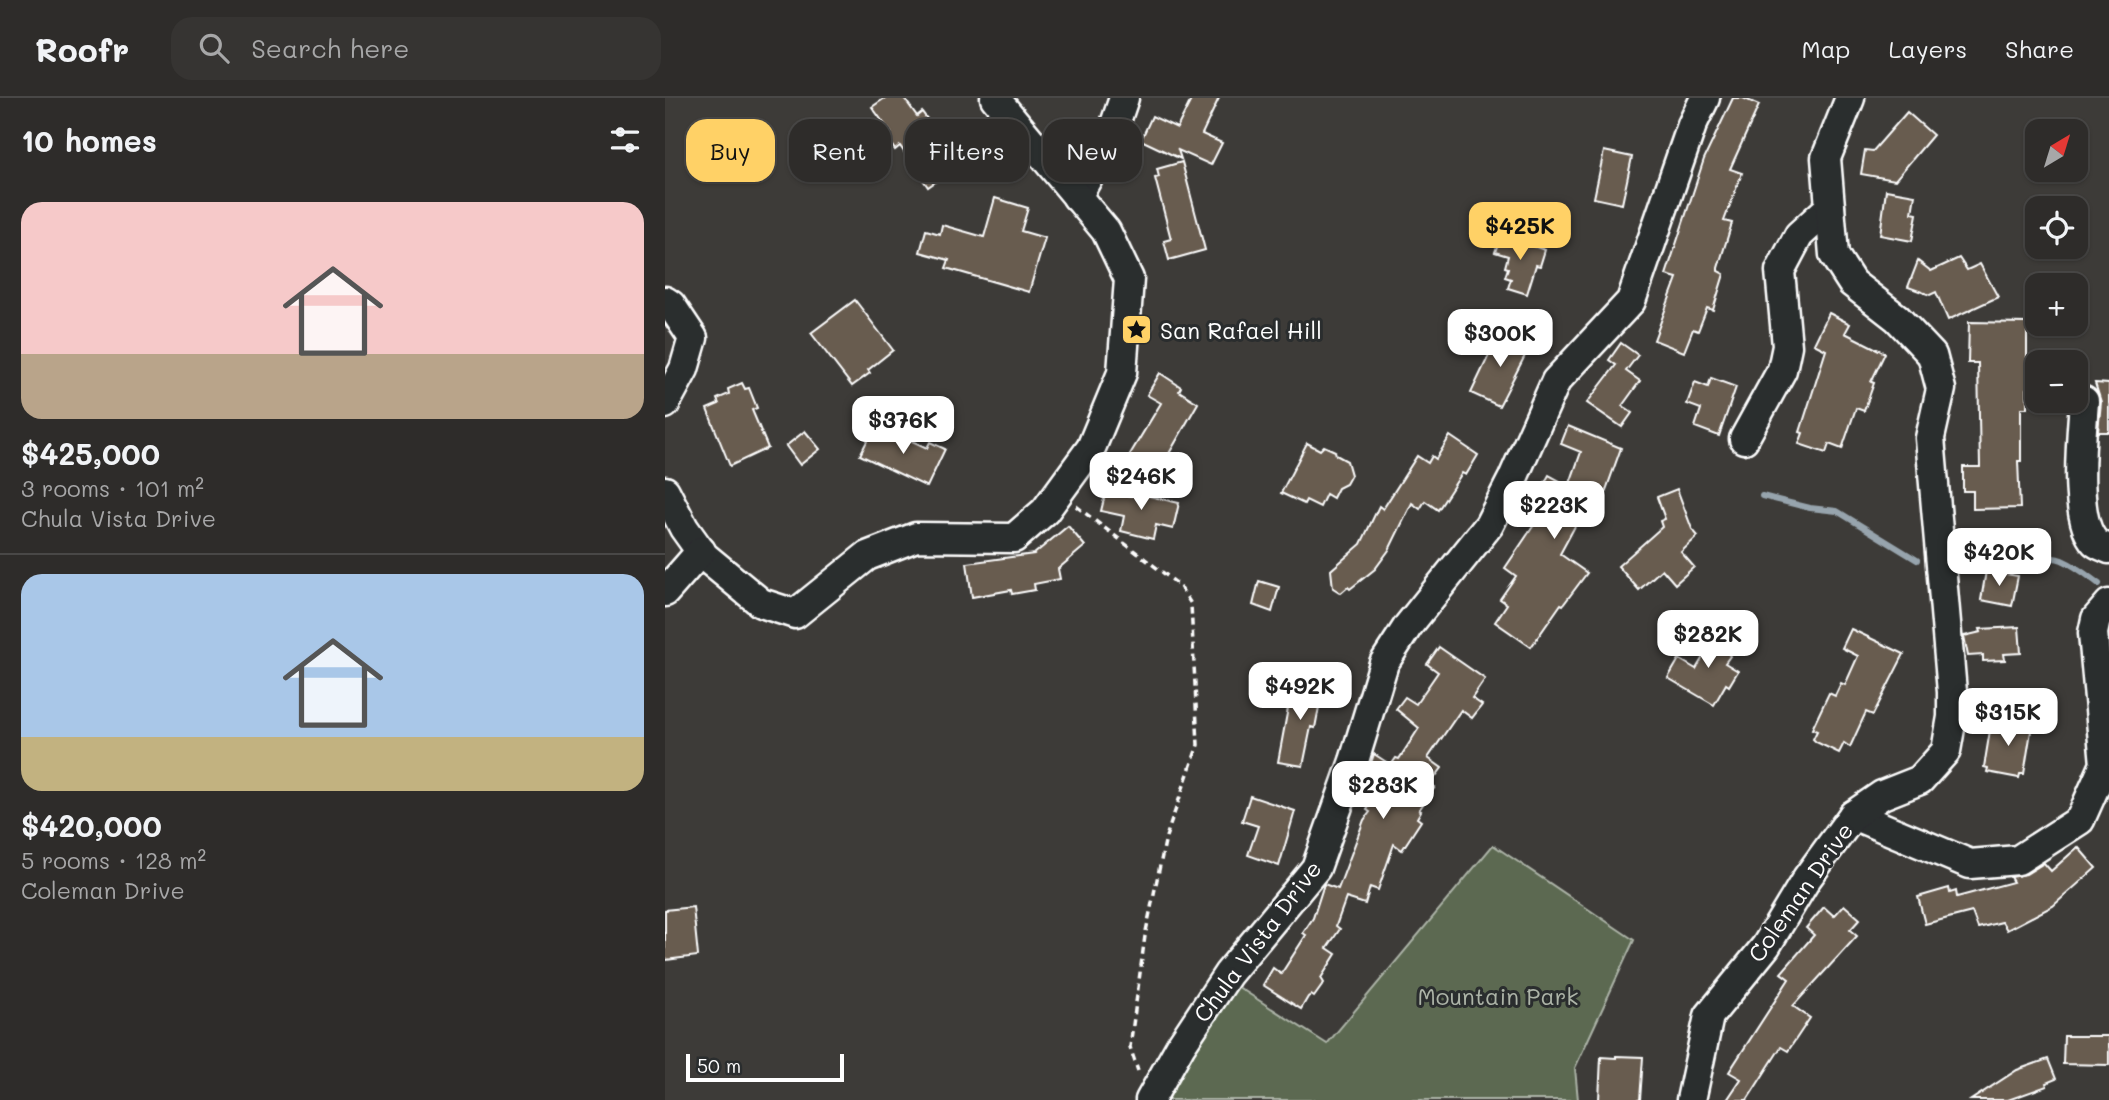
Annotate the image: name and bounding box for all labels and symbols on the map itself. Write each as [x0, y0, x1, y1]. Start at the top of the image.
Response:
north arrow [2025, 119, 2088, 182]
pin: $425K [1471, 202, 1569, 262]
pin: $300K [1451, 310, 1549, 369]
place icon: San Rafael Hill [1120, 313, 1154, 347]
place label: San Rafael Hill [1160, 315, 1322, 345]
pin: $376K [854, 396, 952, 456]
pin: $246K [1092, 452, 1190, 512]
pin: $223K [1505, 482, 1603, 541]
pin: $420K [1950, 528, 2048, 588]
pin: $282K [1659, 610, 1757, 670]
pin: $492K [1251, 662, 1349, 722]
pin: $315K [1959, 688, 2057, 748]
pin: $283K [1334, 762, 1432, 821]
street label: Coleman Drive [1741, 816, 1859, 968]
street label: Chula Vista Drive [1186, 854, 1328, 1028]
park label: Mountain Park [1417, 981, 1579, 1011]
scale bar [686, 1051, 843, 1083]

